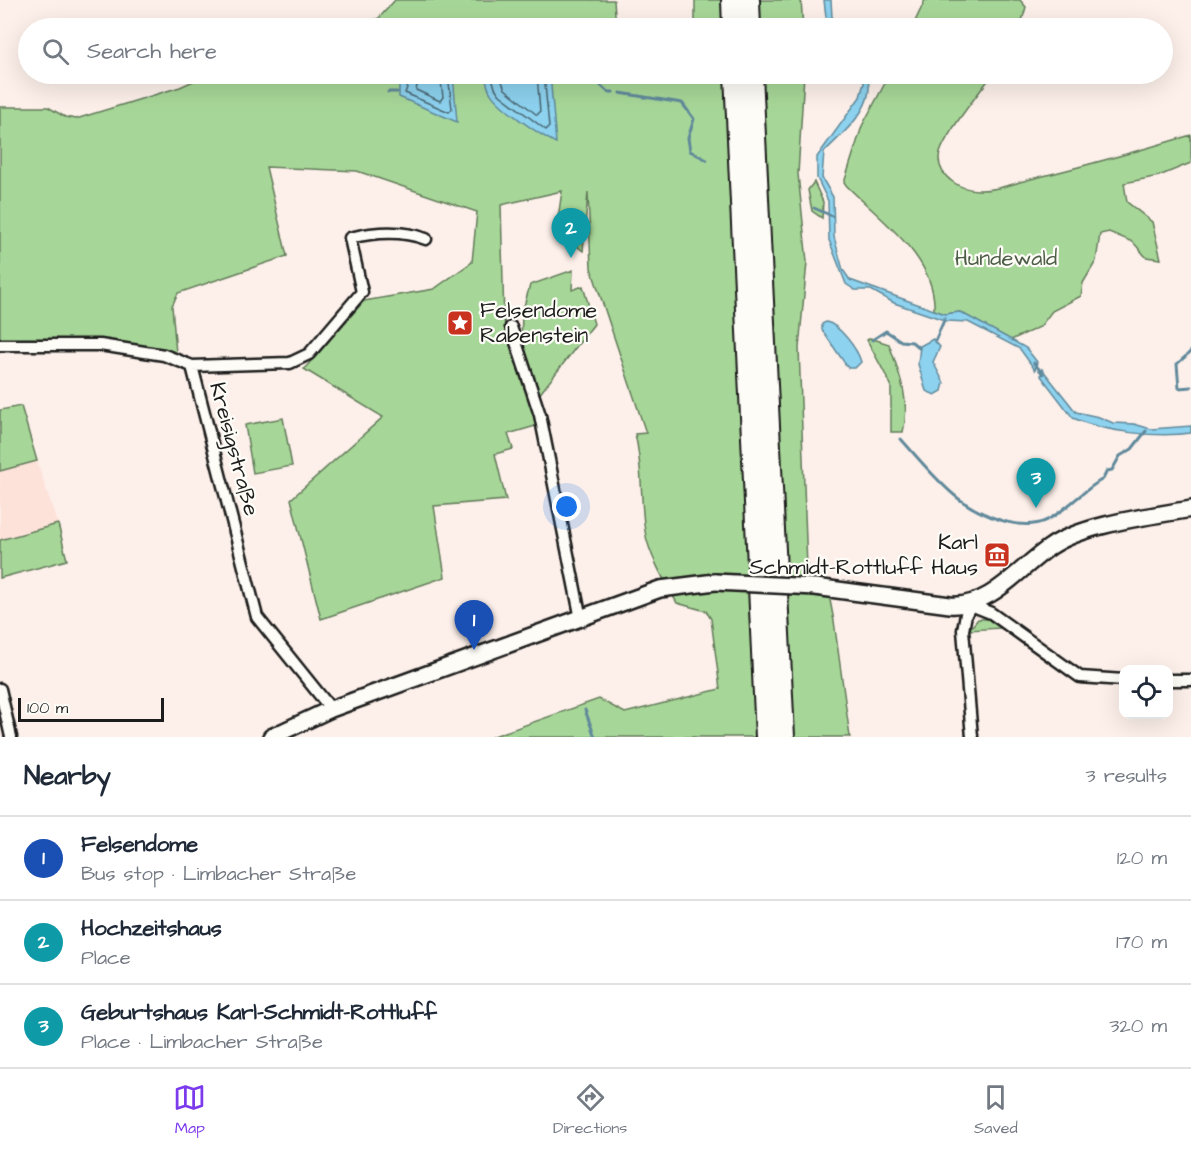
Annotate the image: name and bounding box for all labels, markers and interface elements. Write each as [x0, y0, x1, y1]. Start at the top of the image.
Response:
search box [18, 18, 1173, 84]
icon: search [39, 35, 72, 68]
text: Search here [87, 36, 217, 67]
pin: 2 [552, 208, 590, 258]
park label: Hundewald [955, 243, 1057, 274]
place label: Felsendome Rabenstein [480, 295, 597, 351]
place icon: Felsendome Rabenstein [445, 308, 475, 338]
street label: Kreisigstraße [200, 379, 267, 520]
pin: 3 [1016, 458, 1056, 508]
your location [552, 492, 581, 521]
place label: Karl Schmidt-Rottluff Haus [749, 527, 978, 583]
museum icon: Karl Schmidt-Rottluff Haus [982, 540, 1012, 570]
pin: 1 [454, 600, 494, 650]
map controls [1119, 665, 1173, 719]
button: locate [1119, 665, 1173, 719]
scale bar [18, 695, 164, 722]
text: 100 m [27, 697, 68, 719]
text: Nearby [24, 758, 111, 794]
text: 3 results [1085, 762, 1167, 790]
text: Felsendome [81, 829, 198, 860]
text: 1 [42, 844, 45, 872]
text: 120 m [1117, 844, 1167, 872]
text: Bus stop · Limbacher Straße [81, 860, 356, 888]
text: Hochzeitshaus [81, 913, 222, 944]
text: 2 [38, 928, 49, 956]
text: 170 m [1116, 928, 1167, 956]
text: Place [81, 944, 131, 972]
text: Geburtshaus Karl-Schmidt-Rottluff [81, 997, 437, 1028]
text: 3 [38, 1012, 49, 1040]
text: 320 m [1109, 1012, 1167, 1040]
text: Place · Limbacher Straße [81, 1028, 323, 1056]
tab: Map [173, 1081, 206, 1139]
tab: Directions [553, 1081, 627, 1139]
tab: Saved [974, 1081, 1018, 1139]

